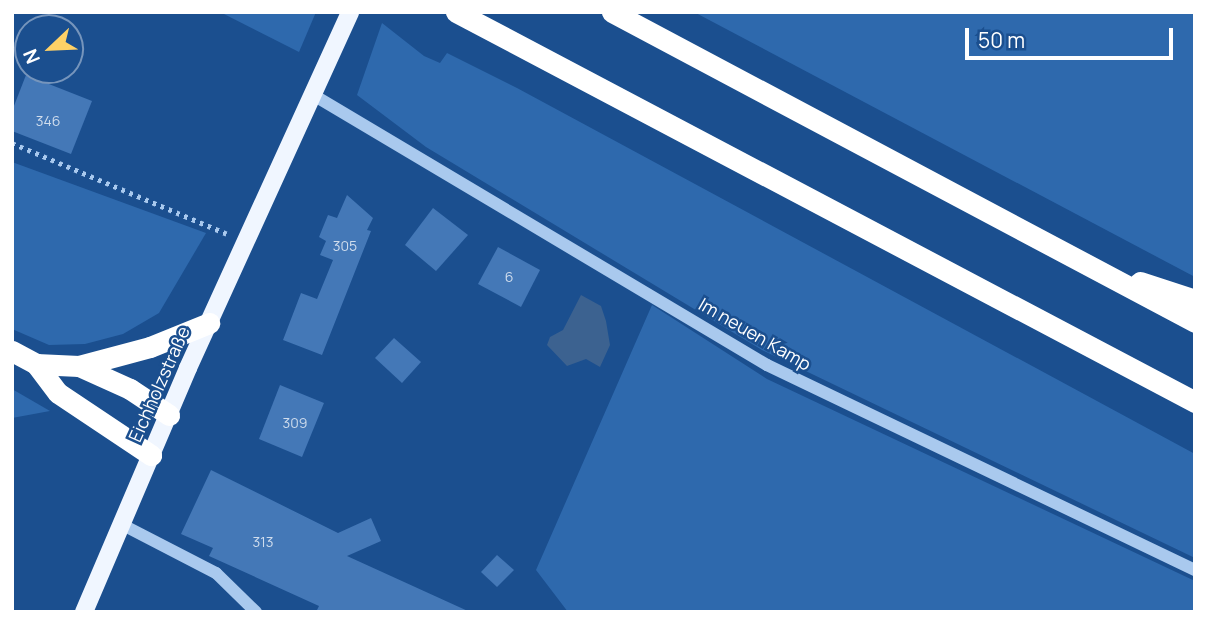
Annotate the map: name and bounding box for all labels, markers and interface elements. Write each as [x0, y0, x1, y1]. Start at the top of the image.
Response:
north arrow [14, 14, 84, 84]
scale bar [969, 14, 1177, 58]
text: 50 m [978, 26, 1025, 54]
text: N [17, 45, 46, 68]
house number: 346 [36, 113, 60, 129]
house number: 305 [333, 238, 357, 254]
house number: 6 [505, 269, 513, 285]
street label: Im neuen Kamp [695, 293, 815, 375]
street label: Eichholzstraße [124, 323, 194, 445]
house number: 309 [283, 415, 307, 431]
house number: 313 [253, 534, 273, 550]

